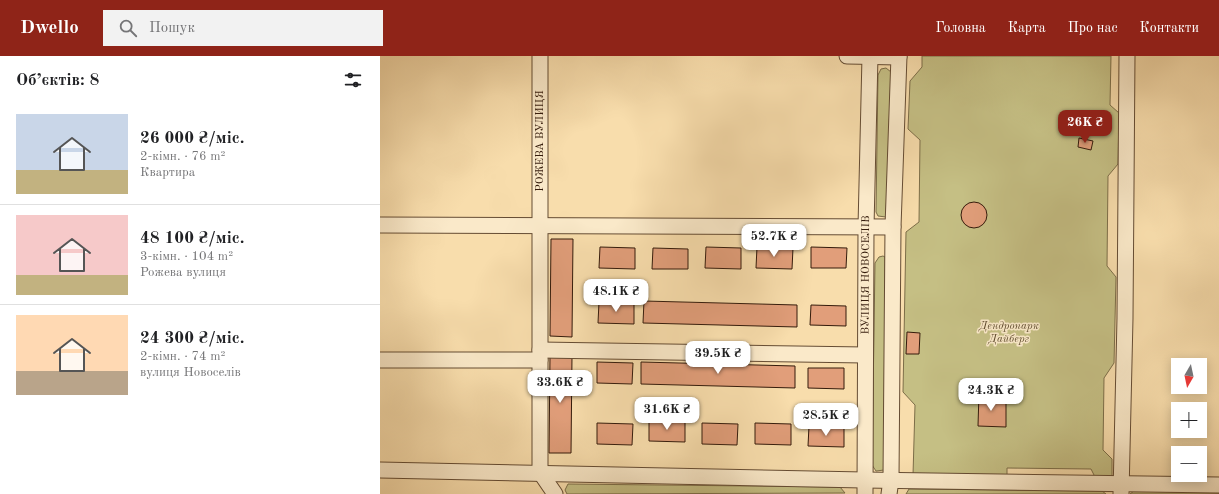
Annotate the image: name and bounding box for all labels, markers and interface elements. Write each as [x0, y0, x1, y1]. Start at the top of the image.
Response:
search box [103, 10, 383, 46]
icon: search [117, 17, 139, 39]
text: Dwello [20, 19, 79, 38]
text: Пошук [149, 21, 195, 36]
text: Головна [935, 21, 986, 35]
text: Карта [1008, 21, 1046, 35]
text: Про нас [1068, 21, 1118, 35]
text: Контакти [1140, 21, 1199, 35]
icon: filters [342, 69, 364, 91]
text: Об’єктів: 8 [16, 72, 99, 89]
street label: РОЖЕВА ВУЛИЦЯ [535, 90, 546, 192]
pin: 26K ₴ [1057, 110, 1113, 144]
text: 26K ₴ [1067, 116, 1103, 129]
icon: home [48, 130, 96, 178]
text: 26 000 ₴/міс. [140, 130, 244, 147]
text: 2-кімн. · 76 m² [140, 150, 226, 163]
text: Квартира [140, 166, 195, 179]
street label: ВУЛИЦЯ НОВОСЕЛІВ [860, 215, 872, 335]
pin: 52.7K ₴ [737, 224, 811, 258]
text: 48 100 ₴/міс. [140, 230, 244, 247]
text: 52.7K ₴ [750, 230, 798, 243]
icon: home [48, 231, 96, 279]
text: 3-кімн. · 104 m² [140, 250, 233, 263]
text: Рожева вулиця [140, 266, 226, 279]
pin: 48.1K ₴ [579, 279, 653, 313]
text: 48.1K ₴ [592, 285, 640, 298]
park label: Дендропарк Дайберг [977, 321, 1039, 345]
text: 24 300 ₴/міс. [140, 330, 244, 347]
icon: home [48, 331, 96, 379]
pin: 39.5K ₴ [681, 341, 755, 375]
text: 39.5K ₴ [694, 347, 742, 360]
text: 2-кімн. · 74 m² [140, 350, 226, 363]
north arrow [1171, 358, 1207, 394]
map controls [1171, 358, 1207, 482]
text: вулиця Новоселів [140, 366, 241, 379]
pin: 33.6K ₴ [523, 370, 597, 404]
text: 33.6K ₴ [536, 376, 584, 389]
pin: 24.3K ₴ [954, 378, 1028, 412]
text: 24.3K ₴ [967, 384, 1015, 397]
pin: 31.6K ₴ [630, 397, 704, 431]
button: + [1171, 402, 1207, 438]
text: 31.6K ₴ [643, 403, 691, 416]
pin: 28.5K ₴ [789, 403, 863, 437]
text: 28.5K ₴ [802, 409, 850, 422]
button: − [1171, 446, 1207, 482]

